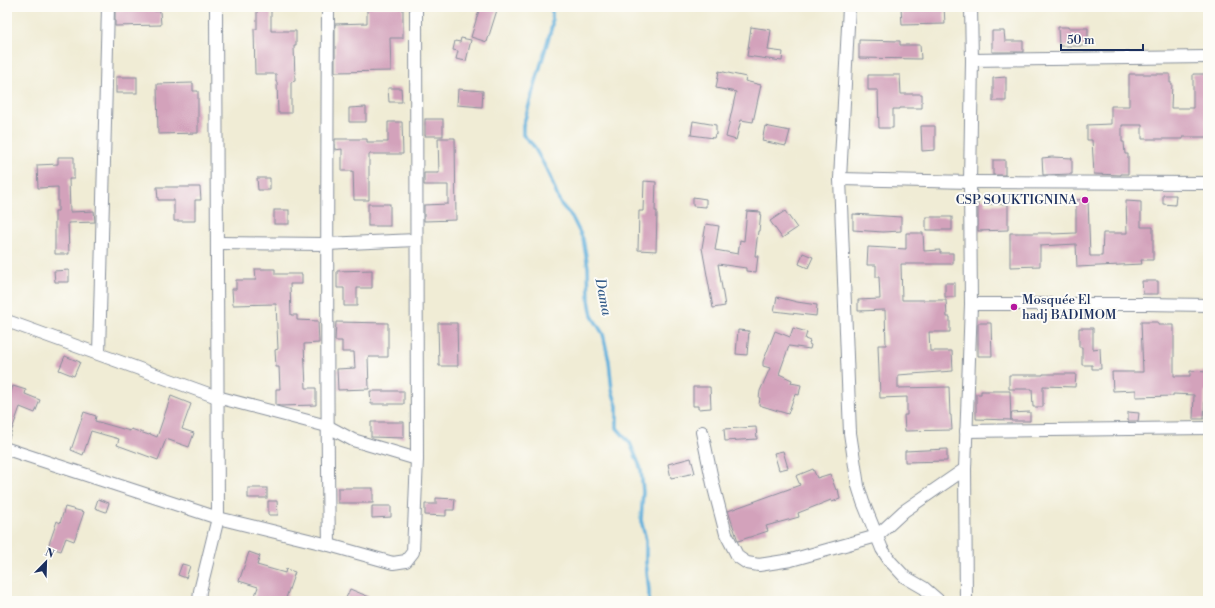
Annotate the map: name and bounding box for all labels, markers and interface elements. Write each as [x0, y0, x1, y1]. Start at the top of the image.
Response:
scale bar [1061, 26, 1143, 52]
text: 50 m [1067, 33, 1095, 48]
place label: CSP SOUKTIGNINA [956, 192, 1078, 208]
marker: CSP SOUKTIGNINA [1080, 195, 1090, 205]
water label: Dama [590, 276, 615, 317]
place label: Mosquée El hadj BADIMOM [1022, 292, 1117, 323]
marker: Mosquée El hadj BADIMOM [1009, 302, 1019, 312]
north arrow [26, 542, 66, 582]
text: N [43, 546, 57, 562]

